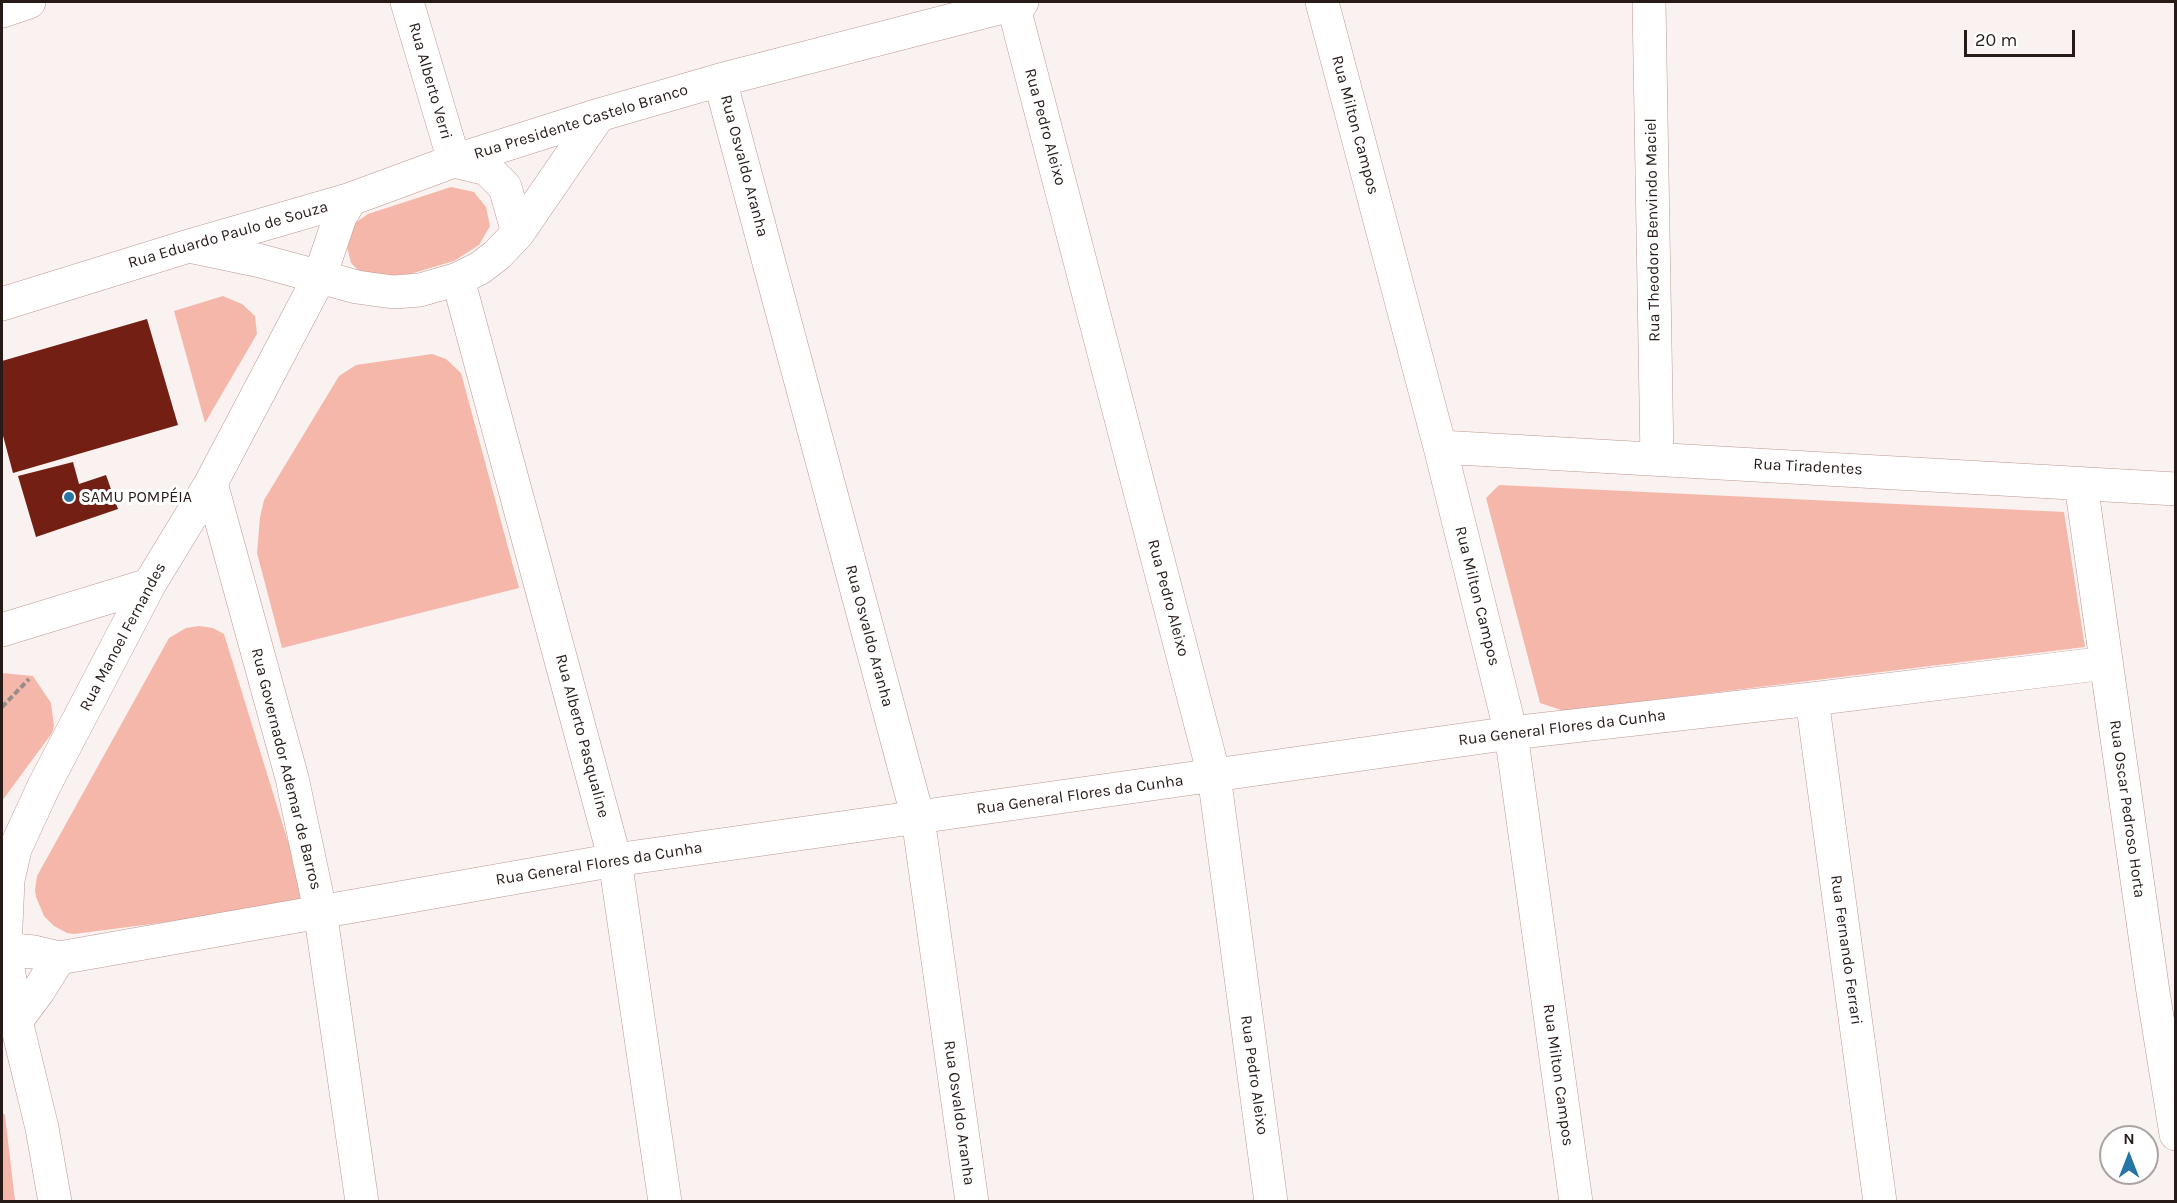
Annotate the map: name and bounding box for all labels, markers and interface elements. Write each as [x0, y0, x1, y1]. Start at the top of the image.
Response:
scale bar [1967, 18, 2078, 56]
street label: Rua Alberto Verri [404, 20, 456, 142]
text: 20 m [1975, 29, 2017, 51]
street label: Rua Milton Campos [1327, 53, 1383, 197]
street label: Rua Pedro Aleixo [1020, 66, 1070, 188]
street label: Rua Presidente Castelo Branco [472, 80, 690, 164]
street label: Rua Osvaldo Aranha [716, 93, 772, 239]
street label: Rua Theodoro Benvindo Maciel [1641, 118, 1665, 342]
street label: Rua Eduardo Paulo de Souza [126, 197, 330, 273]
street label: Rua Tiradentes [1753, 455, 1863, 479]
place label: SAMU POMPÉIA [81, 487, 192, 507]
marker: SAMU POMPÉIA [62, 490, 76, 504]
street label: Rua Milton Campos [1450, 524, 1504, 668]
street label: Rua Pedro Aleixo [1143, 537, 1193, 659]
street label: Rua Manoel Fernandes [76, 559, 170, 715]
street label: Rua Osvaldo Aranha [841, 563, 897, 709]
street label: Rua Governador Ademar de Barros [247, 646, 325, 892]
street label: Rua Alberto Pasqualine [551, 652, 613, 820]
street label: Rua General Flores da Cunha [1457, 706, 1667, 750]
street label: Rua Oscar Pedroso Horta [2105, 719, 2149, 899]
street label: Rua General Flores da Cunha [975, 771, 1185, 819]
street label: Rua General Flores da Cunha [494, 838, 704, 890]
street label: Rua Fernando Ferrari [1826, 874, 1866, 1026]
street label: Rua Milton Campos [1539, 1003, 1577, 1147]
street label: Rua Pedro Aleixo [1236, 1014, 1272, 1136]
street label: Rua Osvaldo Aranha [939, 1039, 979, 1187]
north arrow [2099, 1125, 2159, 1185]
text: N [2123, 1129, 2135, 1148]

